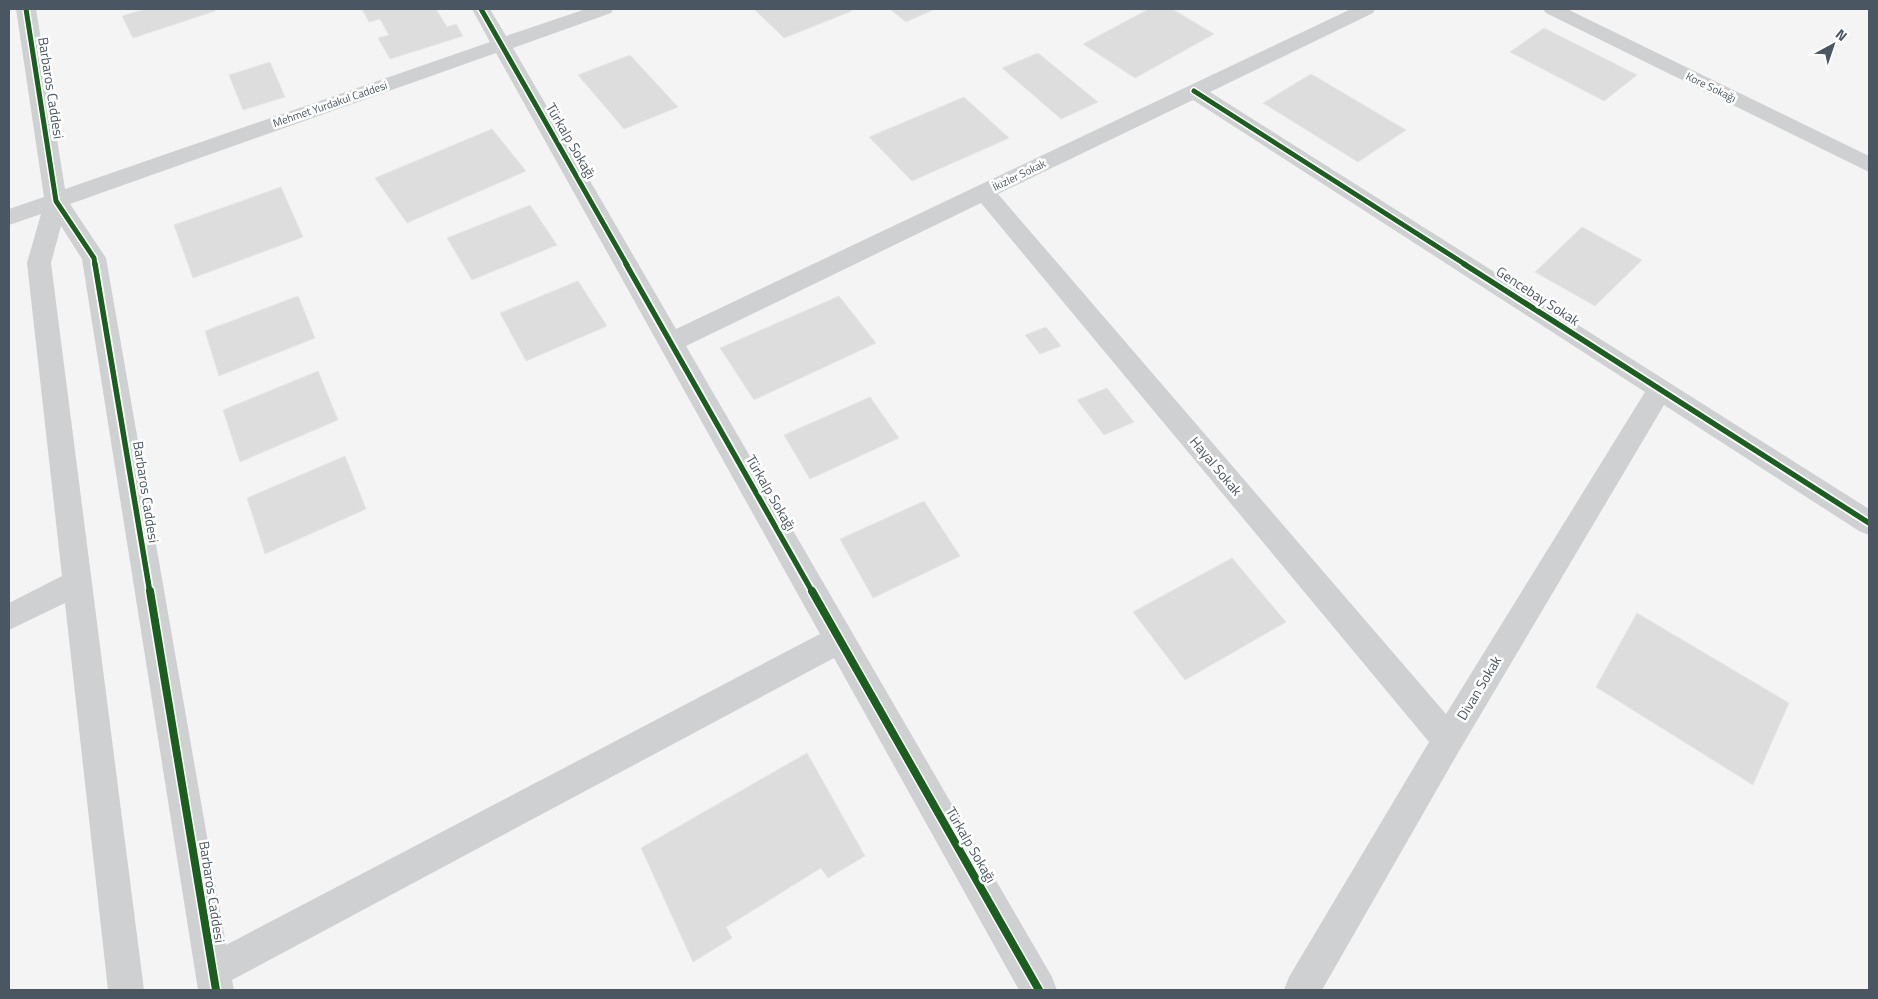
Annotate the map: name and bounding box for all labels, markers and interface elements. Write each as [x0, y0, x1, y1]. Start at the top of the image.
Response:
north arrow [1808, 20, 1858, 70]
text: N [1831, 23, 1852, 46]
street label: Barbaros Caddesi [33, 36, 70, 140]
street label: Kore Sokağı [1683, 68, 1739, 106]
street label: Mehmet Yurdakul Caddesi [271, 77, 389, 131]
street label: Türkalp Sokağı [541, 99, 602, 183]
street label: İkizler Sokak [990, 155, 1049, 195]
street label: Gencebay Sokak [1492, 261, 1584, 331]
street label: Hayal Sokak [1185, 431, 1248, 500]
street label: Barbaros Caddesi [128, 440, 165, 544]
street label: Türkalp Sokağı [741, 451, 802, 535]
street label: Divan Sokak [1451, 651, 1506, 724]
street label: Türkalp Sokağı [941, 803, 1002, 887]
street label: Barbaros Caddesi [194, 840, 231, 944]

